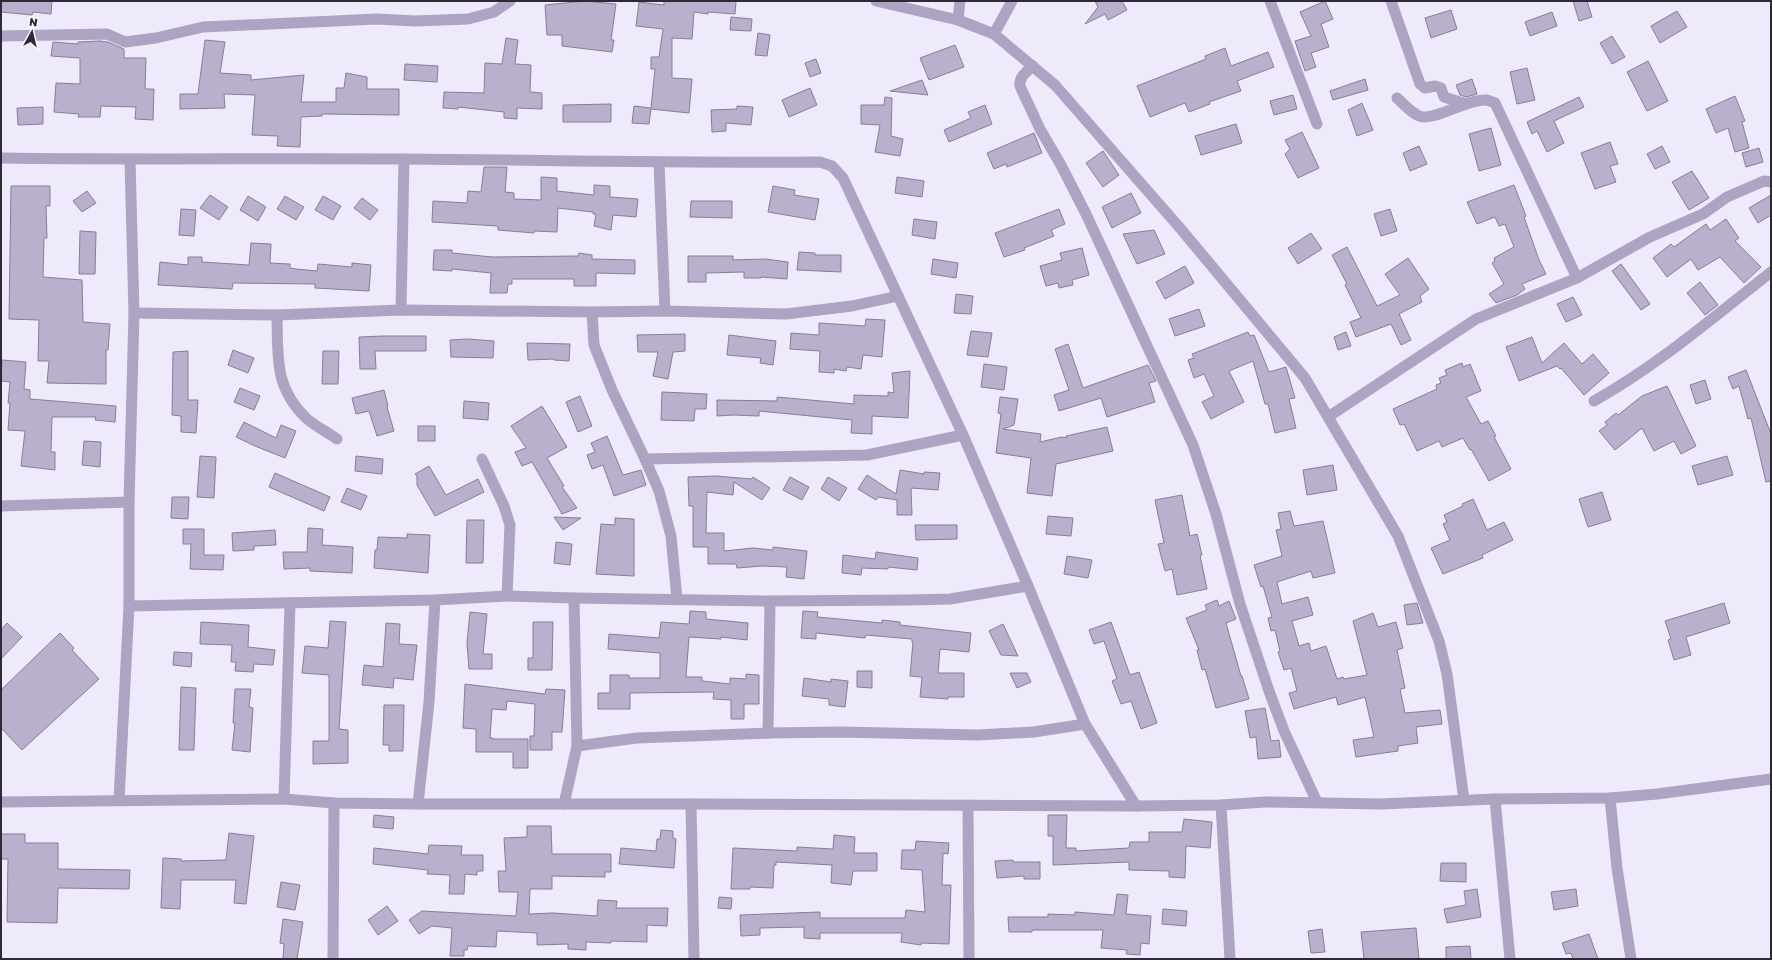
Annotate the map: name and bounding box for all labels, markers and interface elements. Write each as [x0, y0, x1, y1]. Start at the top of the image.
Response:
north arrow [12, 12, 52, 52]
text: N [28, 15, 39, 29]

